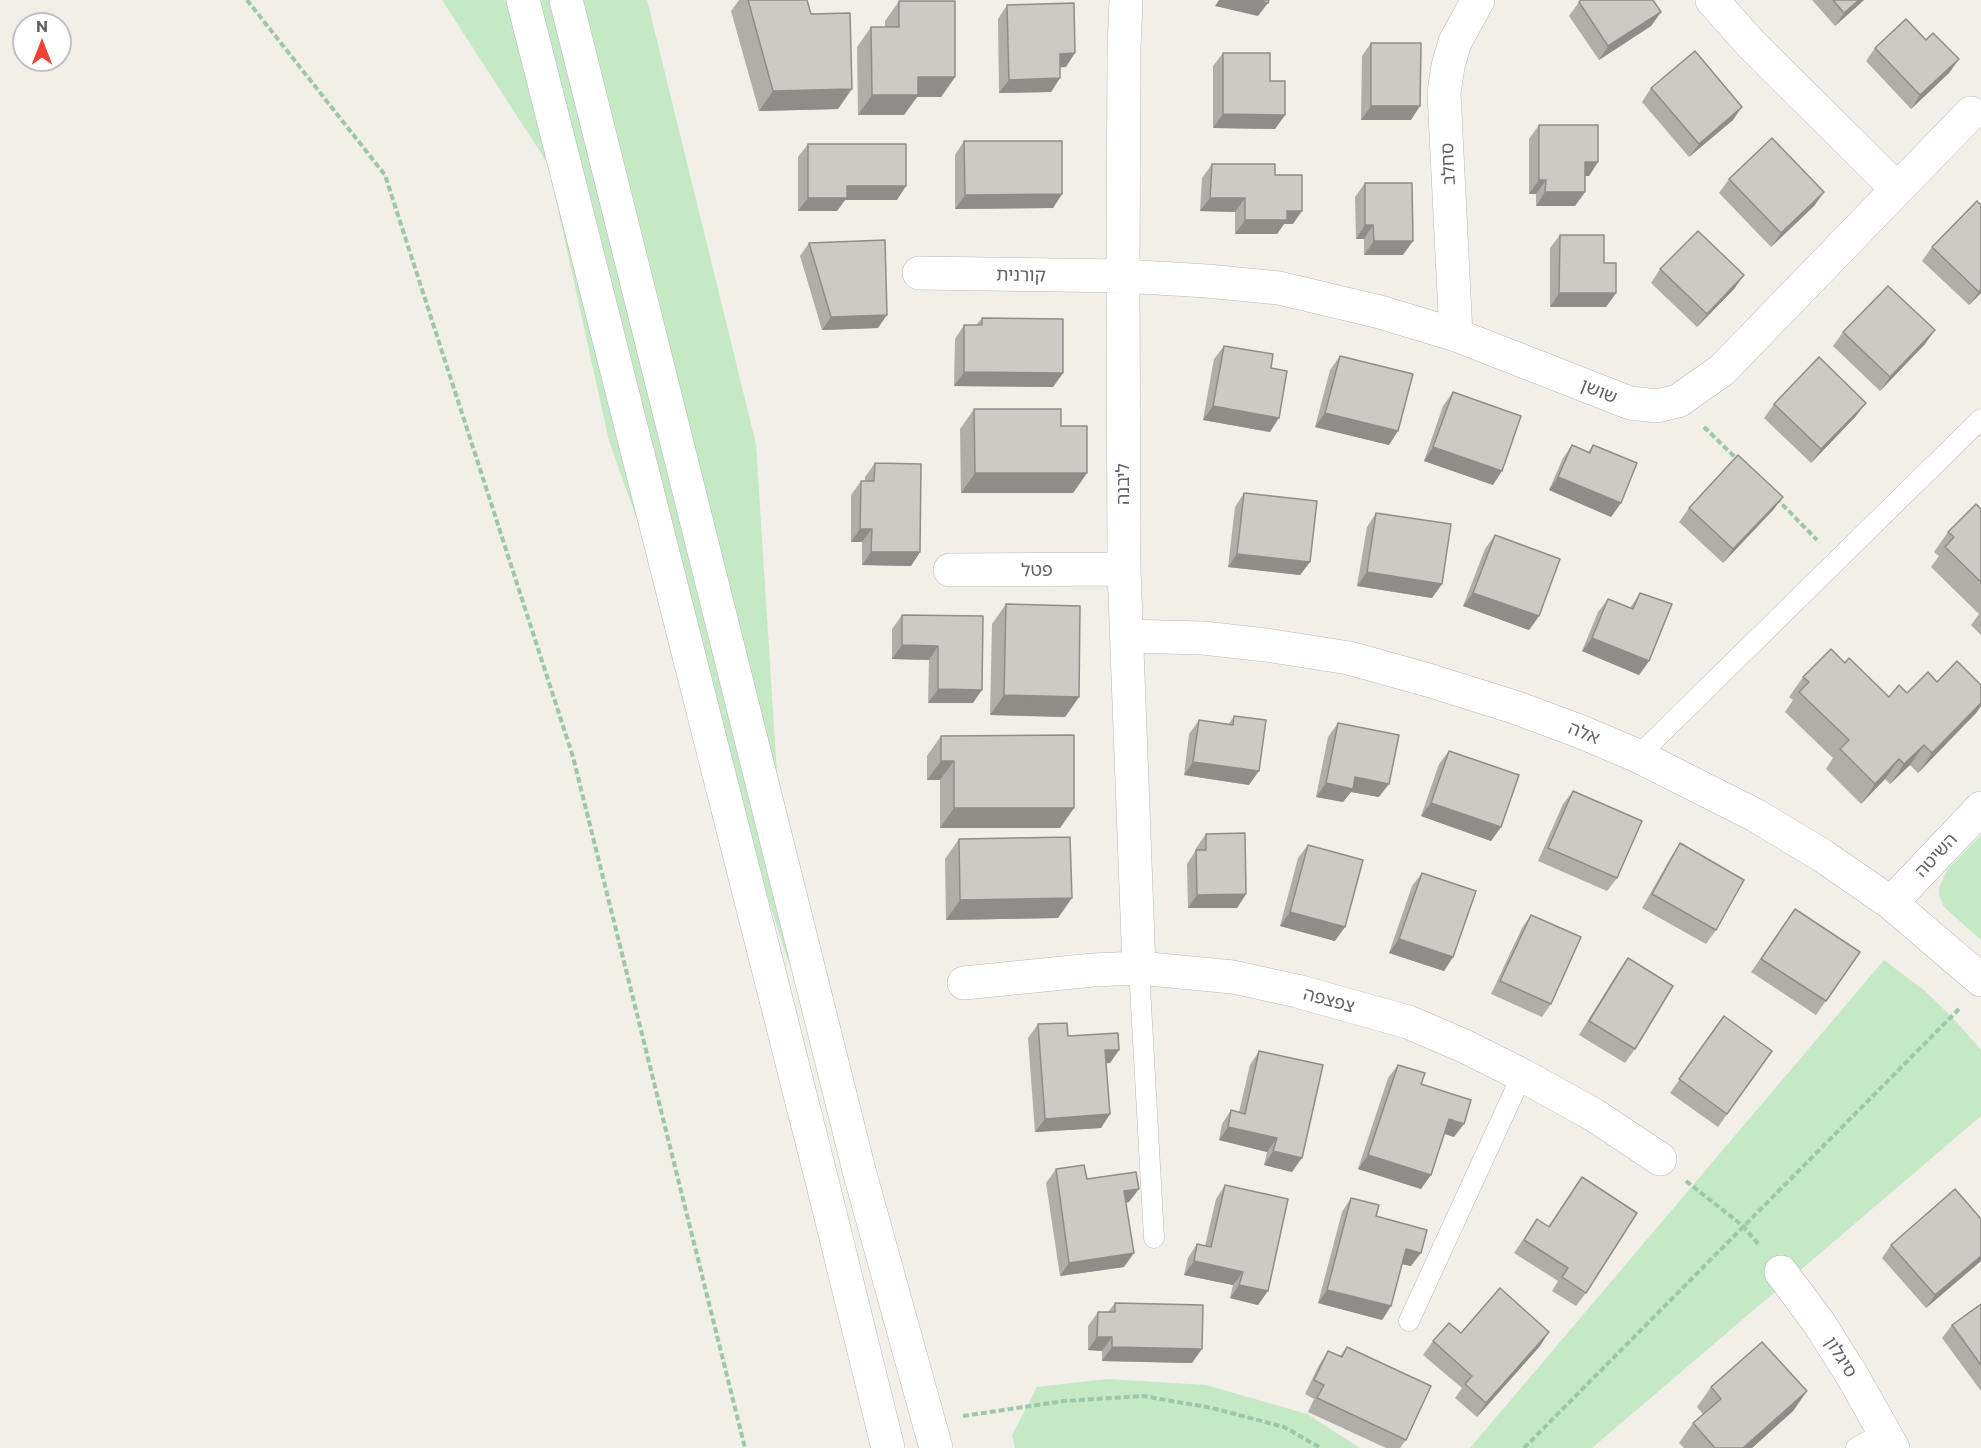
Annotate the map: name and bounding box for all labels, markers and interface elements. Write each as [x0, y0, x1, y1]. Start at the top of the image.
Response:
north arrow [12, 12, 72, 72]
text: N [36, 16, 48, 35]
street label: סחלב [1436, 142, 1460, 186]
street label: קורנית [996, 264, 1046, 286]
street label: שושן [1578, 374, 1620, 408]
street label: ליבנה [1112, 463, 1134, 505]
street label: פטל [1021, 559, 1053, 581]
street label: אלה [1565, 717, 1603, 749]
street label: השיטה [1910, 829, 1962, 881]
street label: צפצפה [1301, 983, 1357, 1017]
street label: סיגלון [1820, 1333, 1862, 1381]

